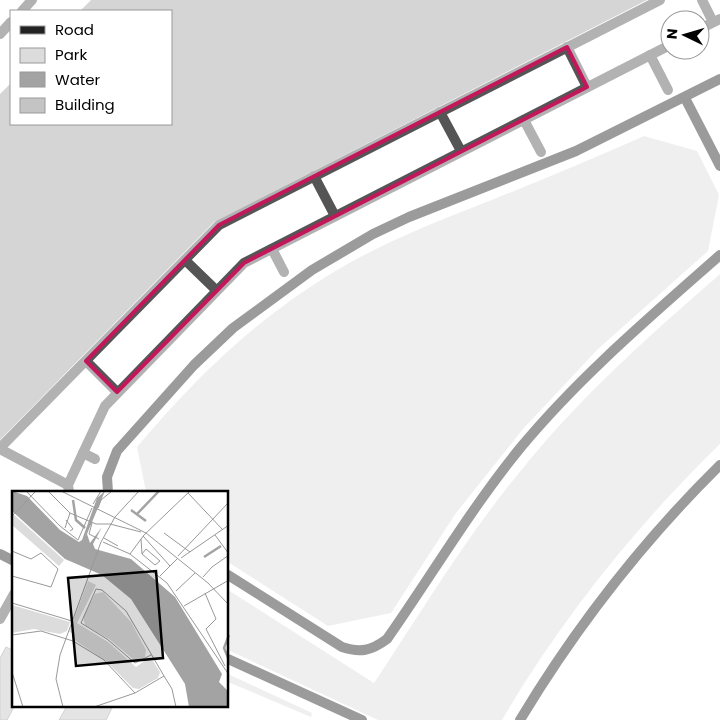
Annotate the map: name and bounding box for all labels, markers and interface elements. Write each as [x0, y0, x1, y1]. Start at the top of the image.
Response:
legend [10, 10, 172, 125]
north arrow [660, 10, 710, 60]
text: Road [55, 19, 94, 40]
text: N [662, 28, 682, 40]
text: Park [55, 44, 87, 65]
text: Water [55, 69, 101, 90]
text: Building [55, 94, 115, 115]
inset map [12, 491, 229, 708]

